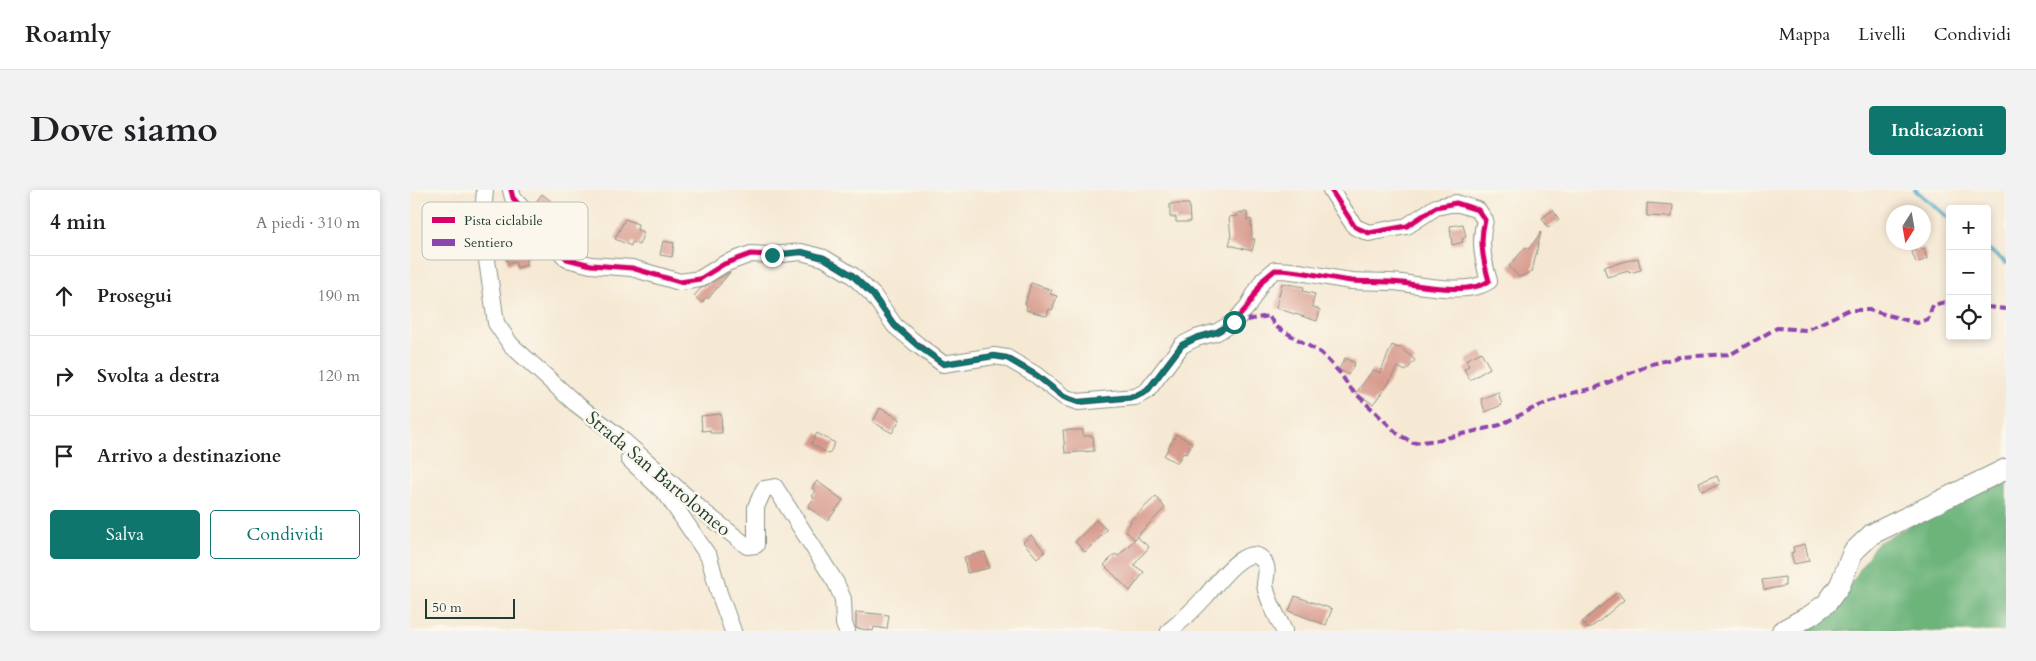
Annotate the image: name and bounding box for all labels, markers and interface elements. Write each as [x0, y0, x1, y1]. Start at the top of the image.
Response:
text: Roamly [25, 18, 111, 51]
text: Mappa [1779, 22, 1830, 47]
text: Livelli [1858, 22, 1906, 47]
text: Condividi [1934, 22, 2011, 47]
text: Dove siamo [30, 106, 218, 154]
button: Indicazioni [1869, 106, 2006, 155]
legend [422, 202, 588, 260]
north arrow [1886, 205, 1931, 250]
map controls [1946, 205, 1991, 340]
button: + [1946, 205, 1991, 250]
text: 4 min [50, 208, 106, 237]
text: Pista ciclabile [464, 211, 543, 230]
text: A piedi · 310 m [256, 212, 360, 234]
text: Sentiero [464, 233, 513, 252]
route end [761, 244, 784, 267]
button: − [1946, 250, 1991, 295]
icon: ahead [50, 282, 78, 310]
text: Prosegui [97, 283, 172, 309]
text: 190 m [318, 285, 360, 307]
button: locate [1946, 295, 1991, 340]
route start [1223, 311, 1246, 334]
icon: right [50, 362, 78, 390]
text: Svolta a destra [97, 363, 220, 389]
text: 120 m [318, 365, 360, 387]
street label: Strada San Bartolomeo [580, 405, 736, 542]
icon: arrive [50, 442, 78, 470]
text: Arrivo a destinazione [97, 443, 281, 469]
button: Salva [50, 510, 200, 559]
button: Condividi [210, 510, 360, 559]
scale bar [425, 596, 515, 619]
text: 50 m [432, 598, 462, 617]

